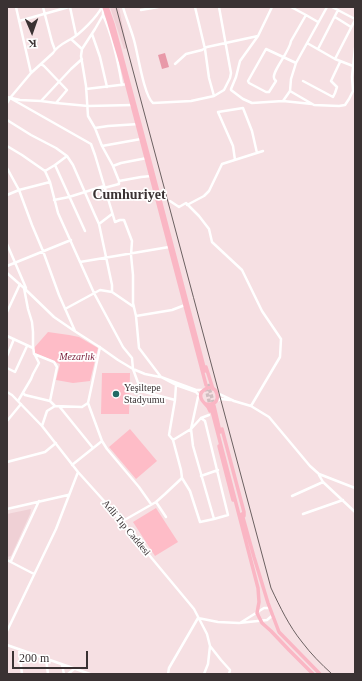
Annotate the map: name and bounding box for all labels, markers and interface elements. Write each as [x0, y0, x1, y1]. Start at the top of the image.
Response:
north arrow [12, 12, 52, 52]
text: K [28, 38, 37, 50]
district label: Cumhuriyet [92, 187, 166, 203]
park label: Mezarlık [59, 351, 95, 363]
place label: Yeşiltepe Stadyumu [124, 382, 165, 406]
marker: Yeşiltepe Stadyumu [111, 389, 121, 399]
street label: Adli Tıp Caddesi [99, 498, 153, 558]
scale bar [14, 643, 90, 669]
text: 200 m [19, 651, 49, 665]

